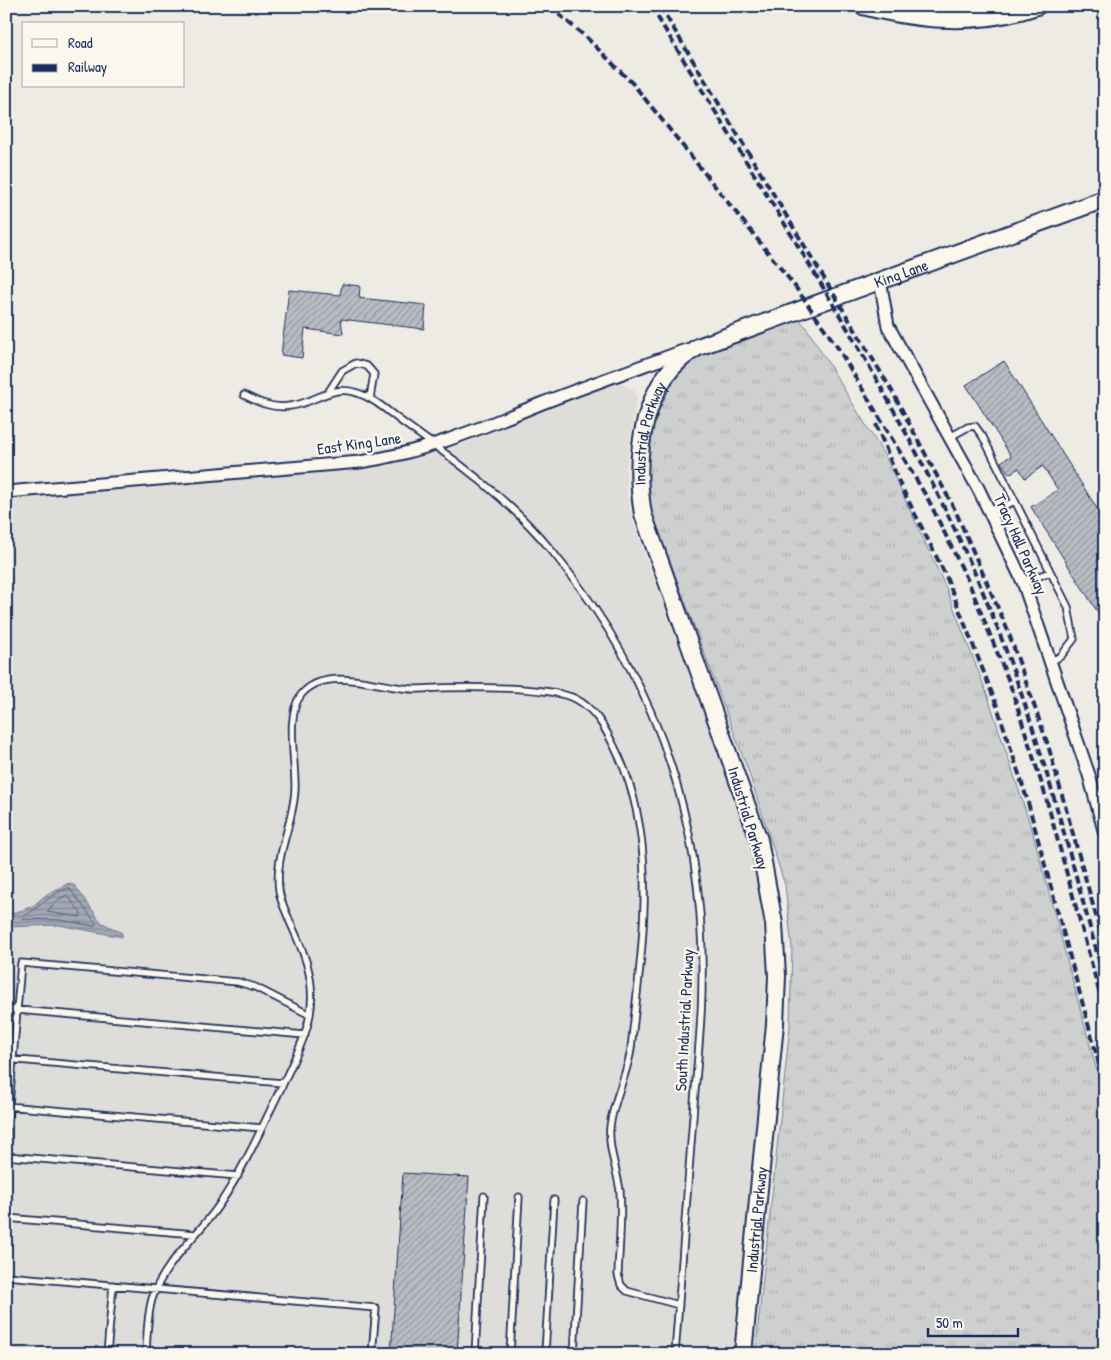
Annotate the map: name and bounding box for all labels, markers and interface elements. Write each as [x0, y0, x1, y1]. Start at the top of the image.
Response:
legend [22, 22, 185, 88]
text: Road [68, 32, 93, 53]
text: Railway [68, 56, 107, 77]
street label: King Lane [871, 253, 932, 293]
street label: Industrial Parkway [628, 377, 671, 486]
street label: East King Lane [316, 426, 403, 460]
street label: Tracy Hall Parkway [989, 490, 1053, 598]
street label: Industrial Parkway [723, 764, 775, 872]
street label: South Industrial Parkway [669, 948, 699, 1092]
street label: Industrial Parkway [740, 1165, 772, 1274]
scale bar [928, 1305, 1018, 1337]
text: 50 m [936, 1312, 963, 1333]

